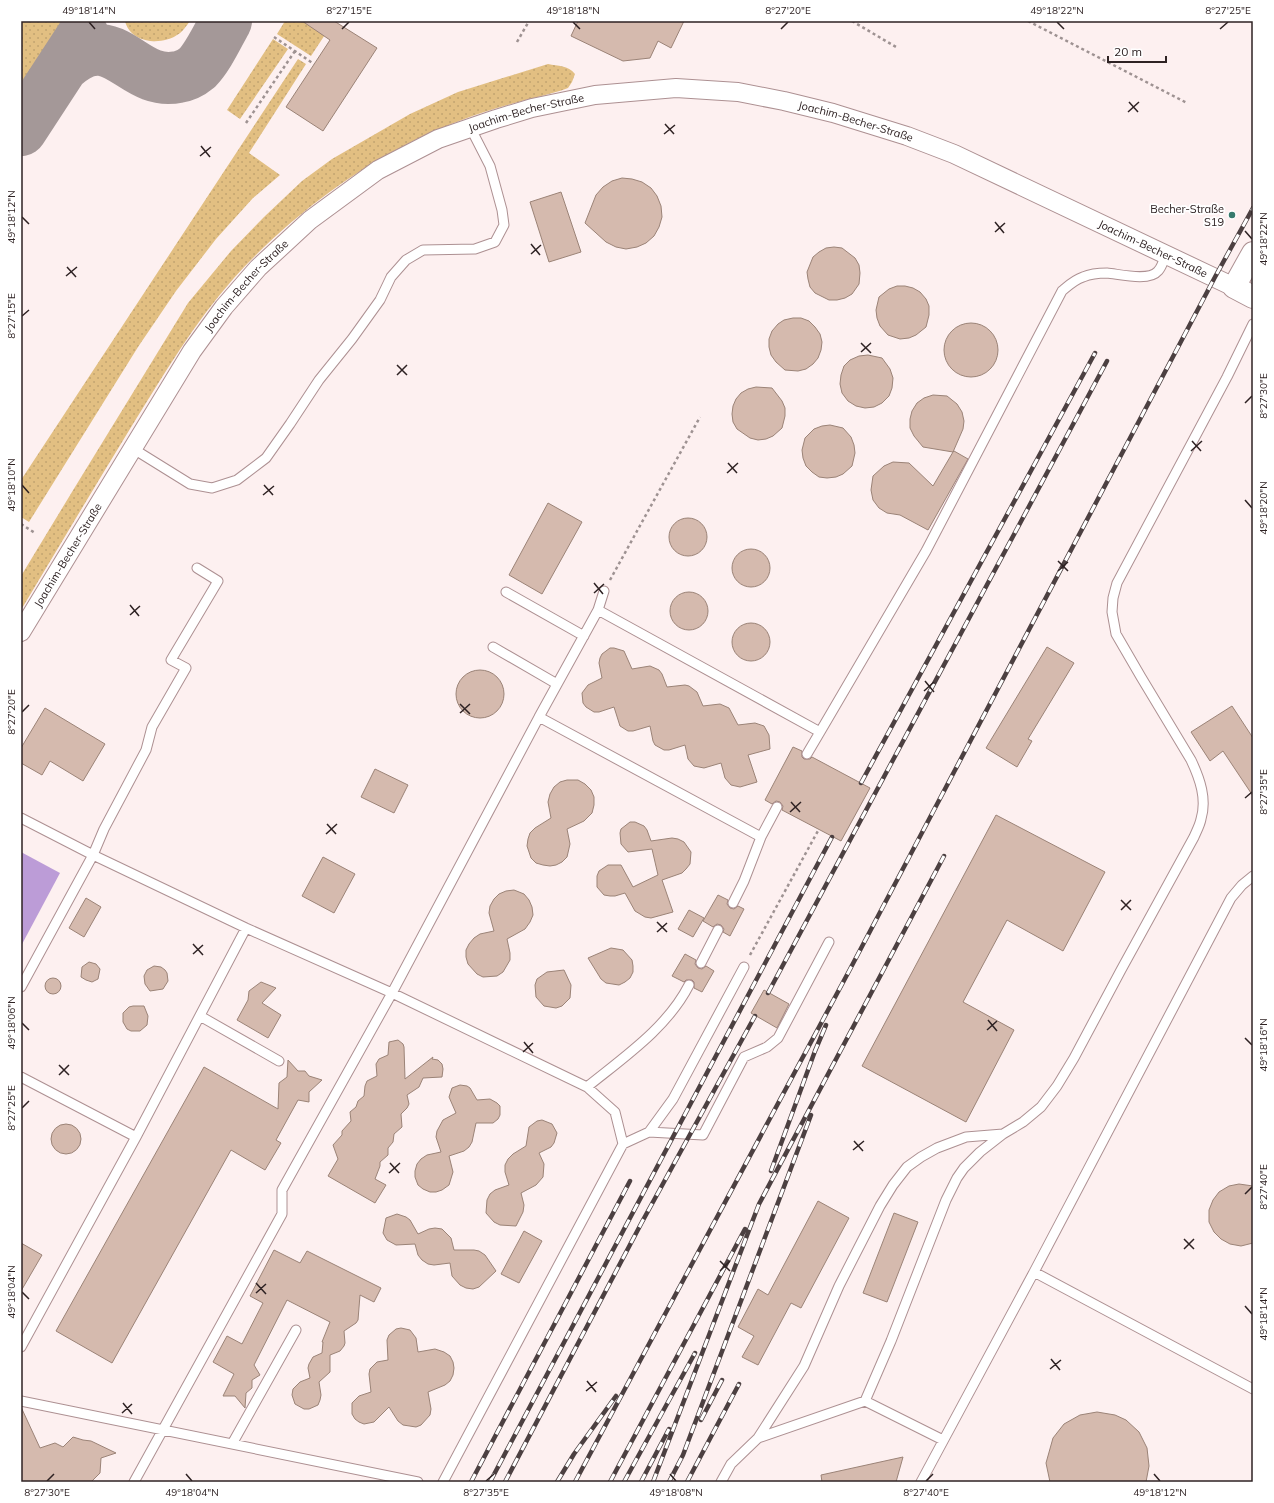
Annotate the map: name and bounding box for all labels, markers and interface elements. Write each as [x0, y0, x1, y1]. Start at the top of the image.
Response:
text: 49°18'14"N [62, 4, 116, 17]
text: 8°27'15"E [326, 4, 372, 17]
text: 49°18'18"N [546, 4, 600, 17]
text: 8°27'20"E [765, 4, 811, 17]
text: 49°18'22"N [1030, 4, 1084, 17]
text: 8°27'25"E [1205, 4, 1251, 17]
scale bar [1108, 38, 1166, 64]
text: 20 m [1114, 44, 1142, 59]
street label: Joachim-Becher-Straße [467, 90, 585, 135]
street label: Joachim-Becher-Straße [797, 98, 915, 145]
text: 49°18'12"N [5, 190, 18, 244]
place label: Becher-Straße S19 [1150, 202, 1224, 229]
marker: Becher-Straße S19 [1227, 210, 1237, 220]
text: 49°18'22"N [1257, 212, 1270, 266]
street label: Joachim-Becher-Straße [1096, 217, 1210, 280]
street label: Joachim-Becher-Straße [201, 237, 291, 335]
text: 8°27'15"E [5, 293, 18, 339]
text: 8°27'30"E [1257, 373, 1270, 419]
text: 49°18'10"N [5, 458, 18, 512]
text: 49°18'20"N [1257, 481, 1270, 535]
street label: Joachim-Becher-Straße [31, 501, 105, 610]
text: 8°27'20"E [5, 689, 18, 735]
text: 8°27'35"E [1257, 769, 1270, 815]
text: 49°18'06"N [5, 996, 18, 1050]
text: 49°18'16"N [1257, 1018, 1270, 1072]
text: 8°27'25"E [5, 1085, 18, 1131]
text: 8°27'40"E [1257, 1164, 1270, 1210]
text: 49°18'04"N [5, 1265, 18, 1319]
text: 49°18'14"N [1257, 1287, 1270, 1341]
text: 8°27'30"E [24, 1486, 70, 1499]
text: 49°18'04"N [165, 1486, 219, 1499]
text: 8°27'35"E [463, 1486, 509, 1499]
text: 49°18'08"N [649, 1486, 703, 1499]
text: 8°27'40"E [903, 1486, 949, 1499]
text: 49°18'12"N [1133, 1486, 1187, 1499]

